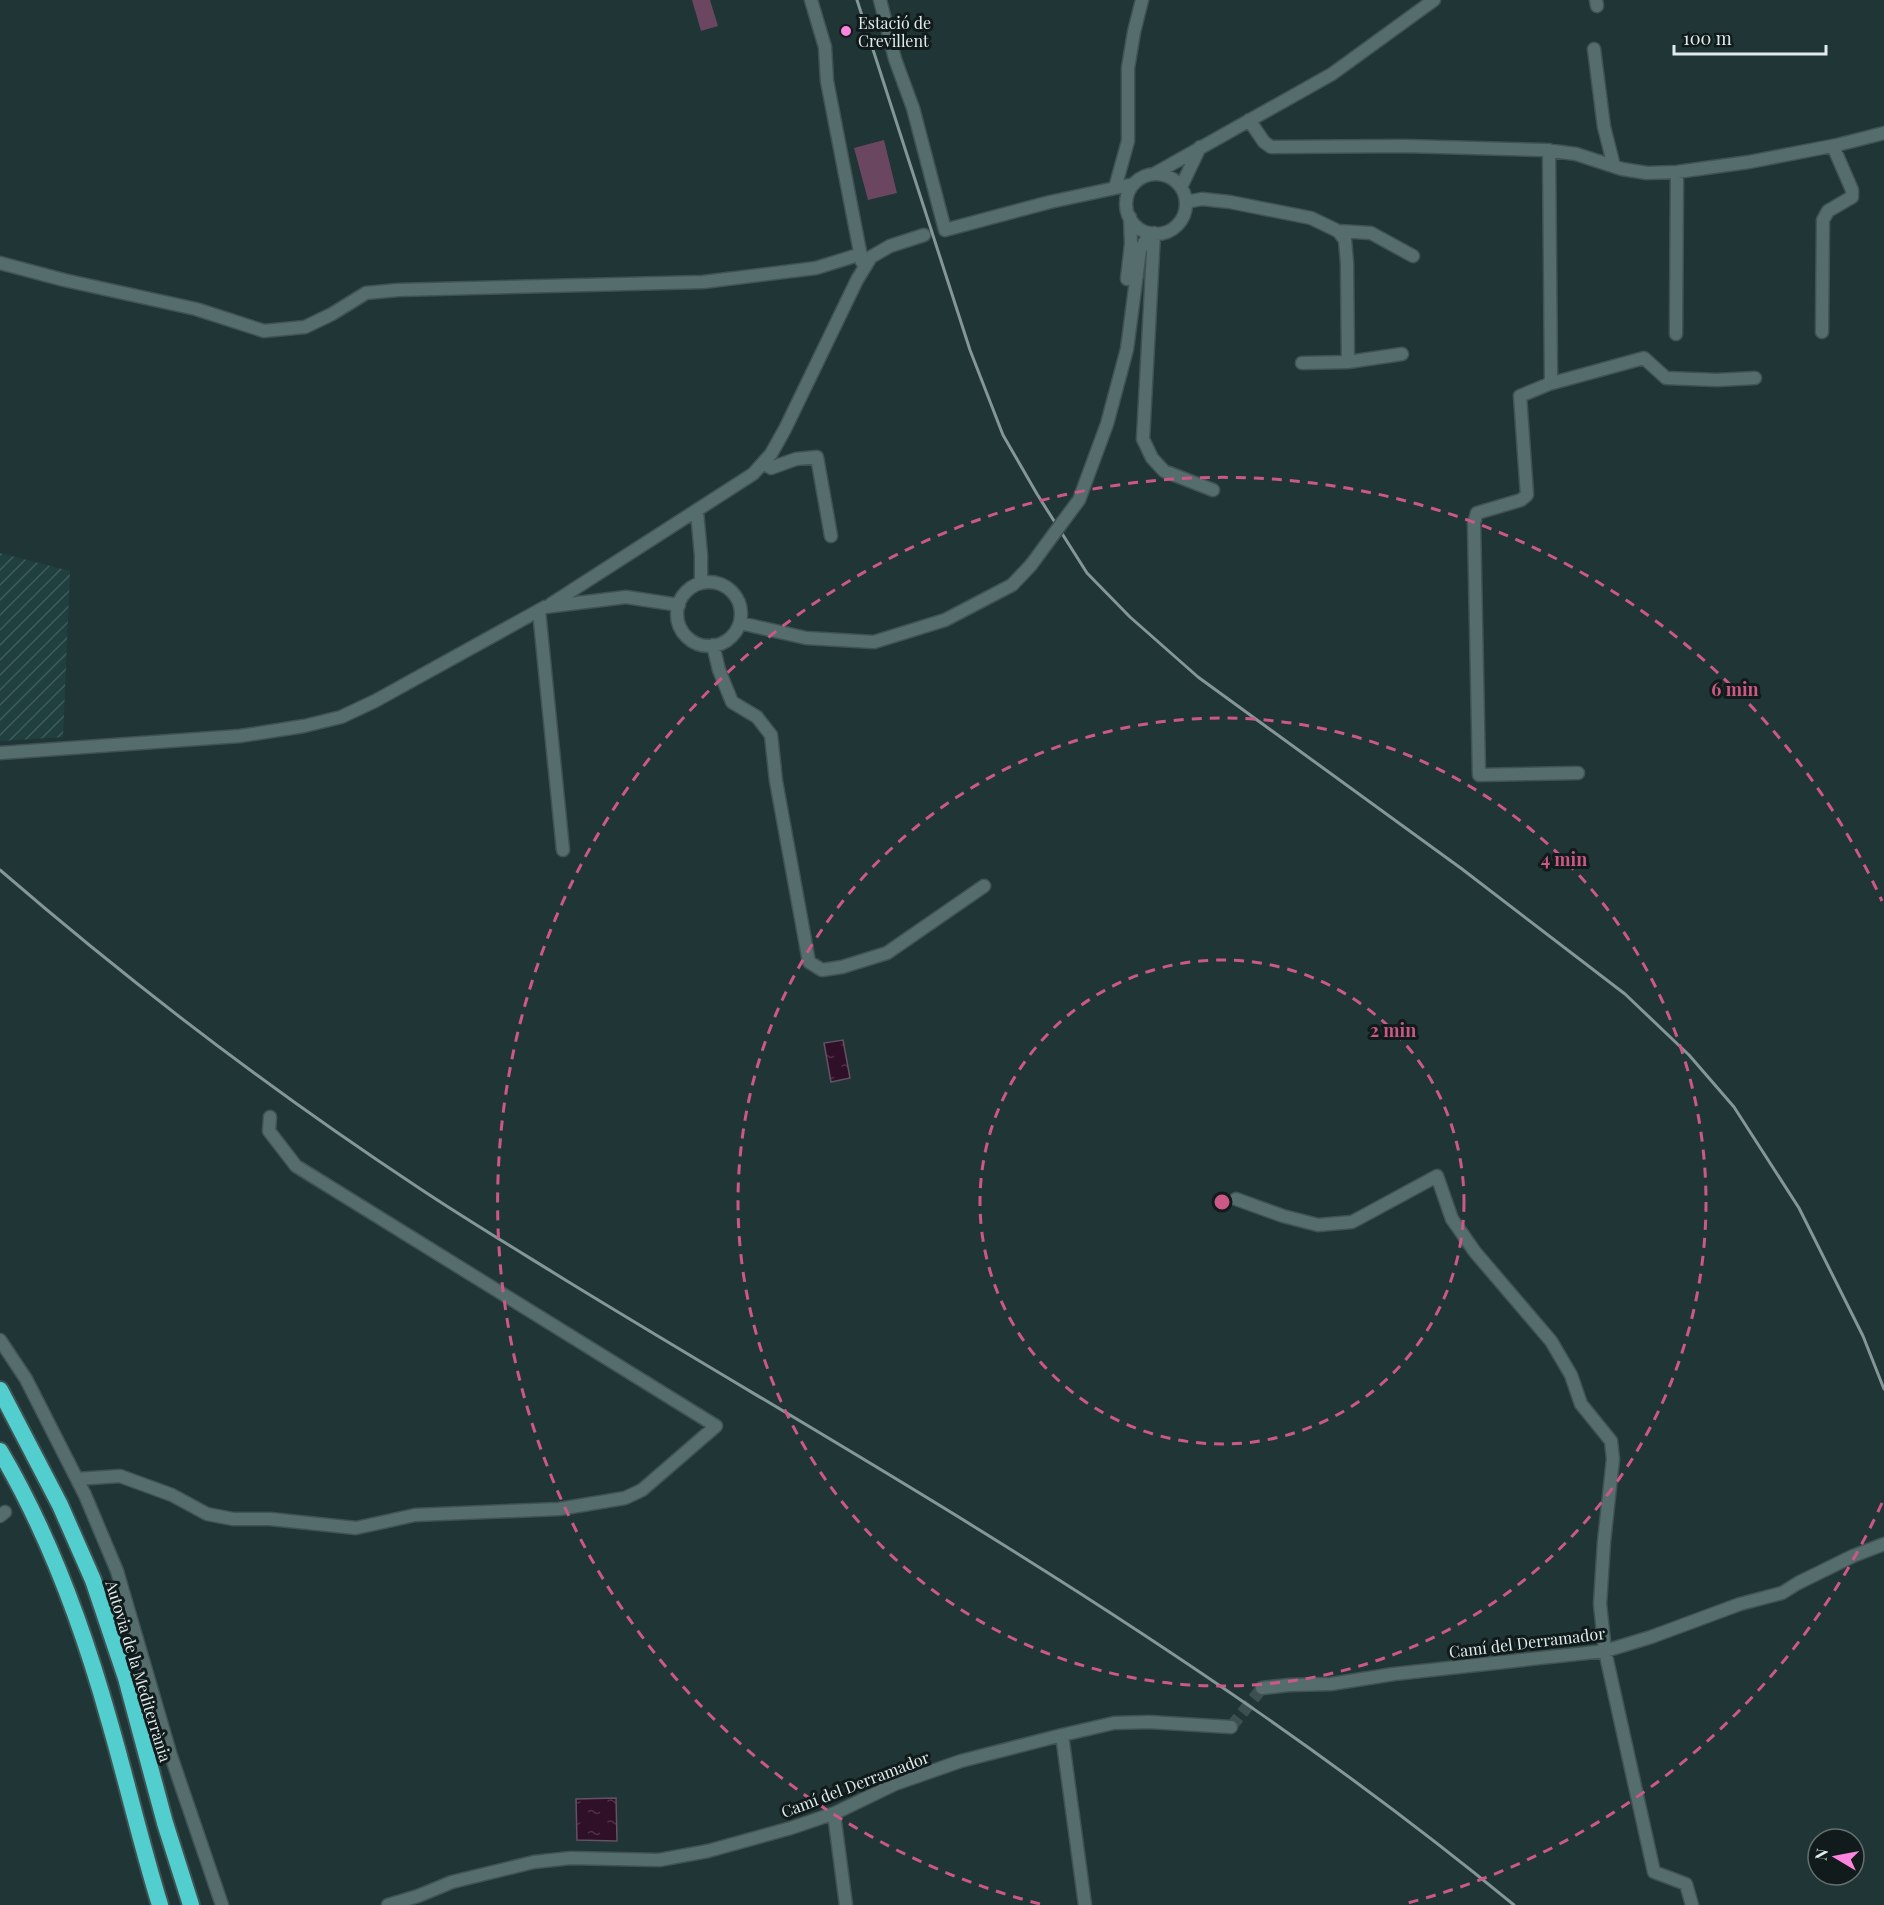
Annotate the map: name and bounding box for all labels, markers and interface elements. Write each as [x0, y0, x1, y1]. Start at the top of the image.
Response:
place label: Estació de Crevillent [858, 12, 931, 51]
scale bar [1674, 18, 1826, 56]
marker: Estació de Crevillent [839, 24, 853, 38]
text: 100 m [1683, 26, 1732, 50]
text: 6 min [1711, 677, 1759, 701]
text: 4 min [1541, 847, 1587, 871]
text: 2 min [1370, 1018, 1416, 1042]
centre of rings [1212, 1192, 1232, 1212]
street label: Autovia de la Mediterrània [101, 1577, 177, 1764]
street label: Camí del Derramador [1448, 1622, 1606, 1662]
street label: Camí del Derramador [778, 1746, 932, 1822]
north arrow [1806, 1827, 1866, 1887]
text: N [1809, 1846, 1832, 1862]

